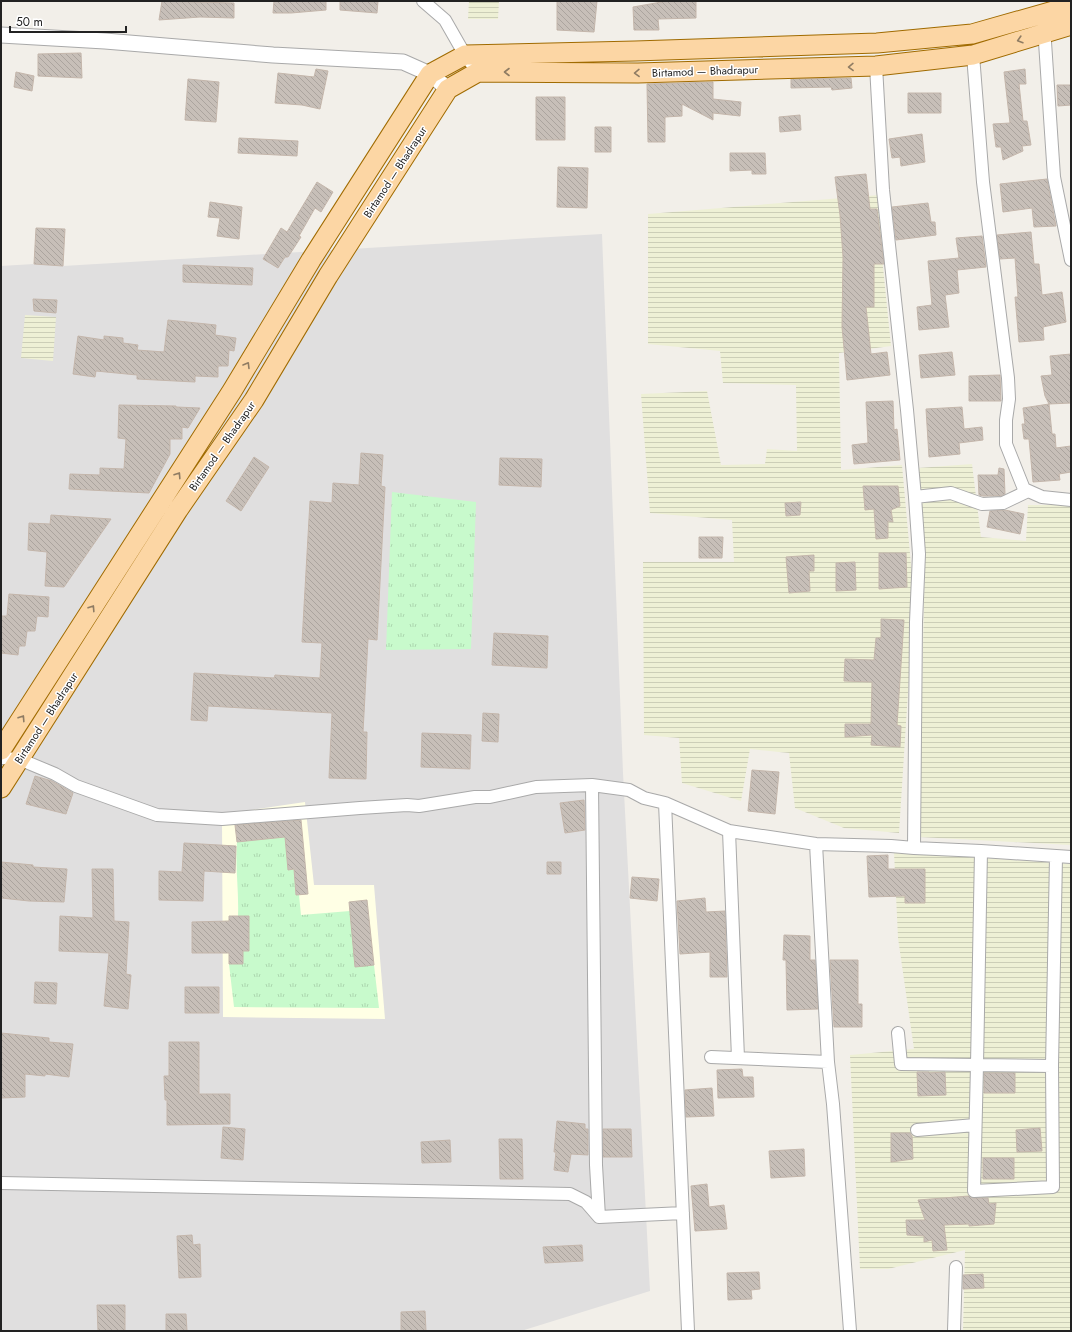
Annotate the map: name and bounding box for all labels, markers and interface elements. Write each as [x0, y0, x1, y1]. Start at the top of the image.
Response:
scale bar [10, 8, 126, 34]
text: 50 m [16, 13, 43, 31]
one-way arrow [1017, 35, 1024, 44]
street label: Birtamod — Bhadrapur [652, 61, 759, 81]
one-way arrow [848, 62, 854, 71]
one-way arrow [504, 68, 510, 77]
one-way arrow [634, 69, 640, 77]
street label: Birtamod — Bhadrapur [359, 123, 431, 221]
one-way arrow [243, 362, 250, 369]
street label: Birtamod — Bhadrapur [185, 398, 259, 494]
one-way arrow [173, 472, 181, 479]
one-way arrow [88, 605, 95, 612]
street label: Birtamod — Bhadrapur [10, 669, 82, 767]
one-way arrow [17, 715, 24, 722]

